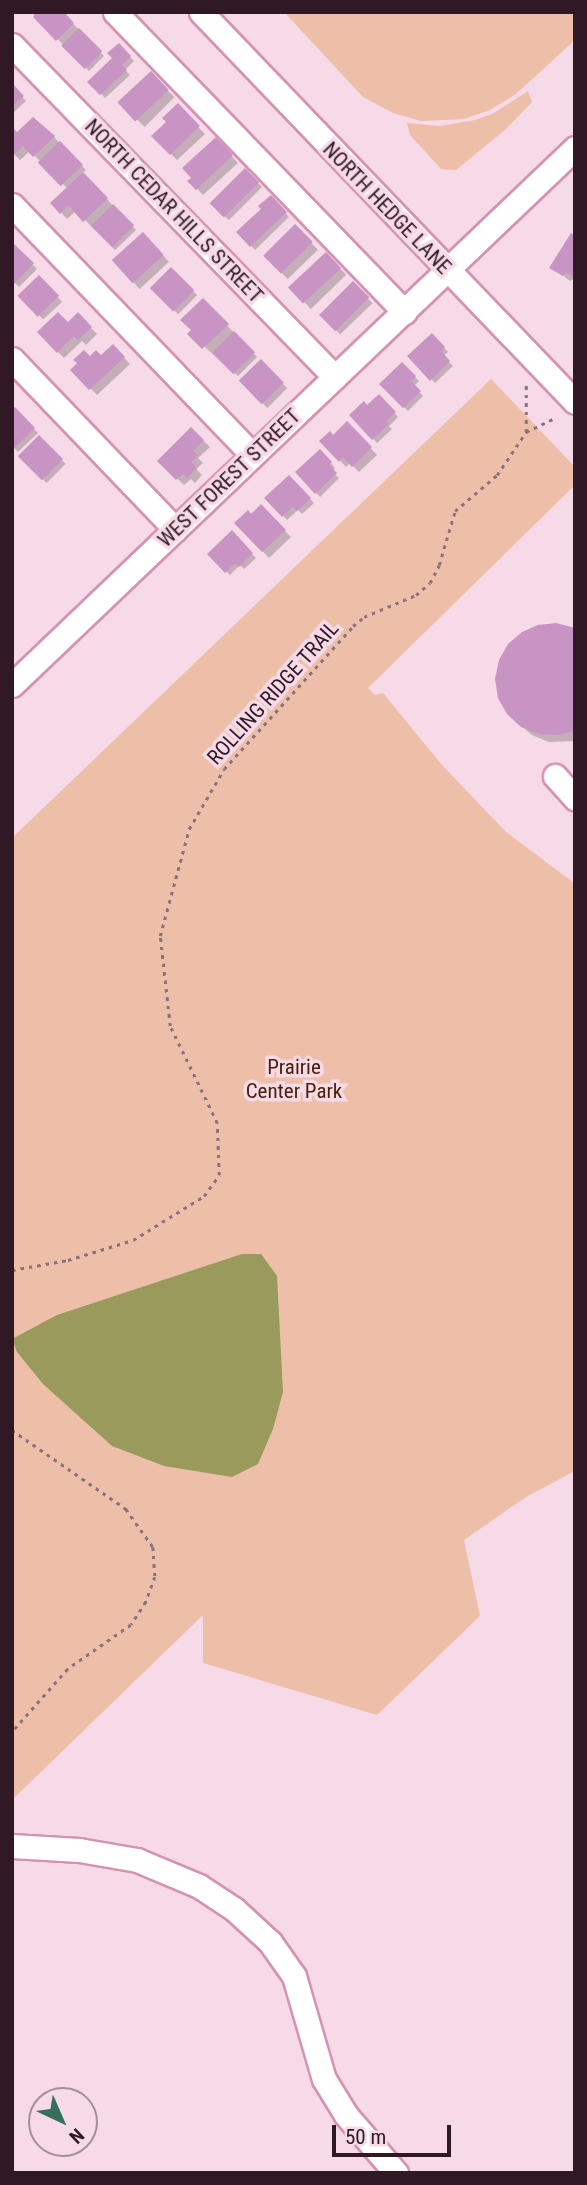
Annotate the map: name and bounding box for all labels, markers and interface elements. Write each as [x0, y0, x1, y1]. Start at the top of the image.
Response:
street label: NORTH CEDAR HILLS STREET [80, 114, 268, 308]
street label: NORTH HEDGE LANE [318, 137, 456, 279]
street label: WEST FOREST STREET [152, 403, 306, 553]
street label: ROLLING RIDGE TRAIL [202, 616, 344, 770]
park label: Prairie Center Park [246, 1054, 342, 1104]
north arrow [28, 2087, 98, 2157]
scale bar [335, 2112, 454, 2156]
text: N [64, 2124, 89, 2148]
text: 50 m [345, 2125, 386, 2149]

